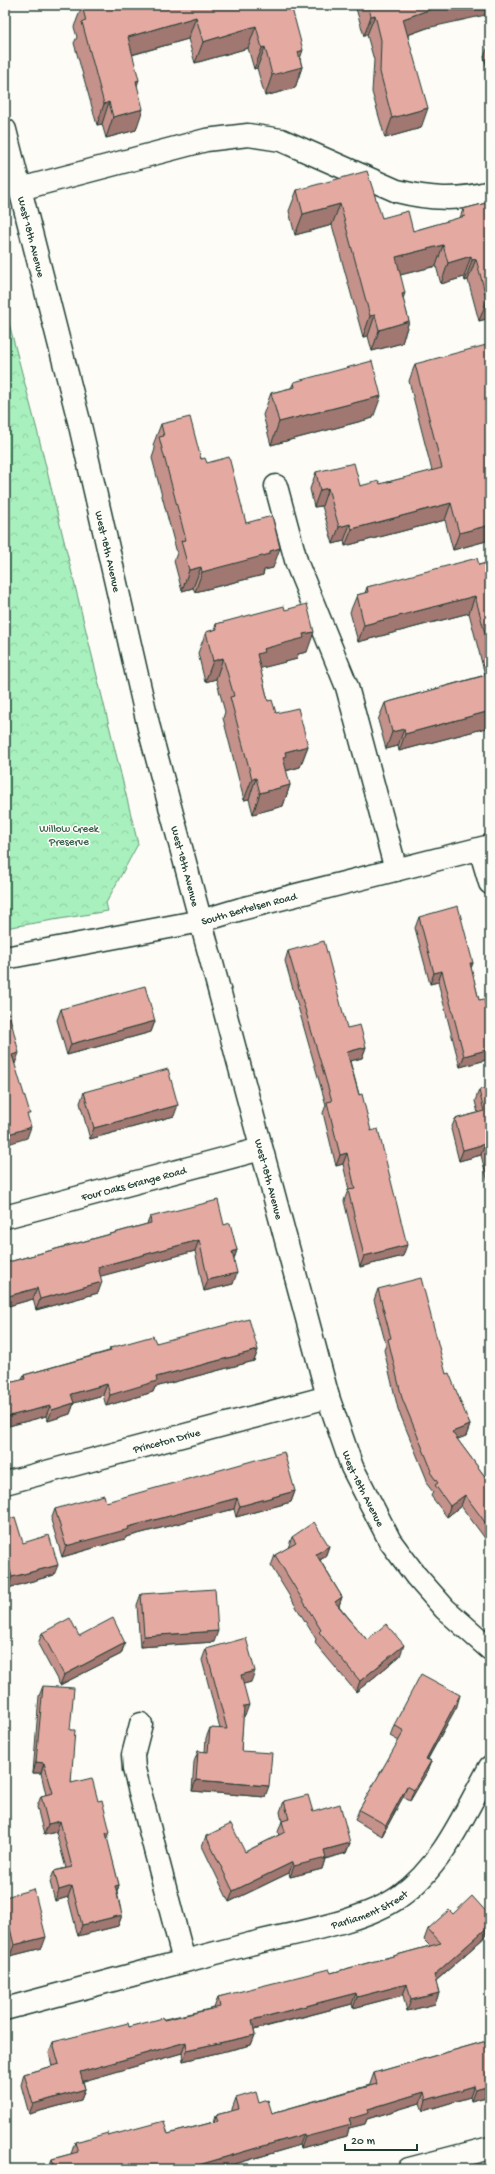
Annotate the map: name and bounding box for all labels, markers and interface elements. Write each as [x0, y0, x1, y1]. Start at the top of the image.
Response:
street label: West 18th Avenue [14, 195, 46, 279]
street label: West 18th Avenue [92, 510, 122, 594]
park label: Willow Creek Preserve [39, 824, 100, 849]
street label: West 18th Avenue [167, 825, 201, 908]
street label: South Bertelsen Road [200, 891, 300, 929]
street label: West 18th Avenue [251, 1138, 284, 1221]
street label: Four Oaks Grange Road [79, 1165, 189, 1205]
street label: Princeton Drive [131, 1427, 202, 1457]
street label: West 18th Avenue [339, 1450, 386, 1529]
street label: Parliament Street [329, 1888, 412, 1933]
scale bar [345, 2126, 417, 2152]
text: 20 m [351, 2135, 376, 2149]

